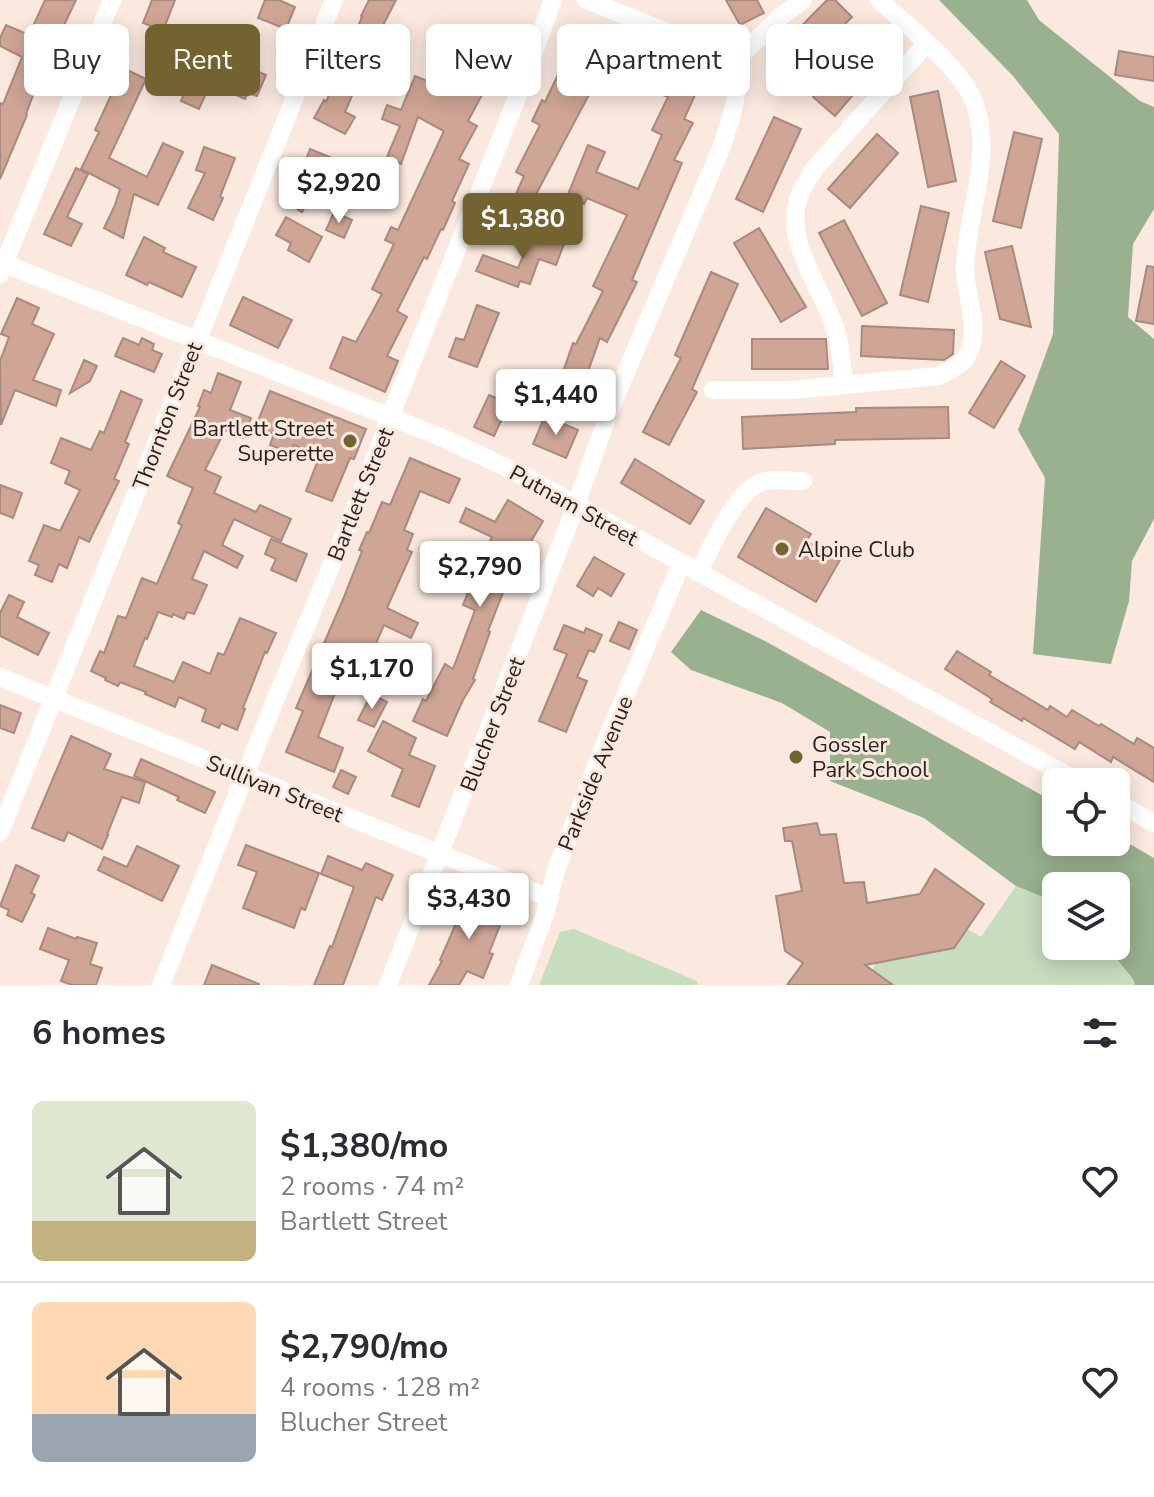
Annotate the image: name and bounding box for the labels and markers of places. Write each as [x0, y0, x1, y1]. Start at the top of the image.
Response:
pin: $2,920 [274, 157, 404, 225]
pin: $1,380 [458, 193, 588, 261]
pin: $1,440 [491, 369, 621, 437]
place label: Bartlett Street Superette [192, 414, 334, 469]
marker: Bartlett Street Superette [341, 432, 359, 450]
place label: Alpine Club [798, 535, 915, 565]
marker: Alpine Club [773, 540, 791, 558]
pin: $2,790 [415, 541, 545, 609]
pin: $1,170 [307, 643, 437, 711]
place label: Gossler Park School [812, 730, 929, 785]
marker: Gossler Park School [787, 748, 805, 766]
pin: $3,430 [404, 873, 534, 941]

